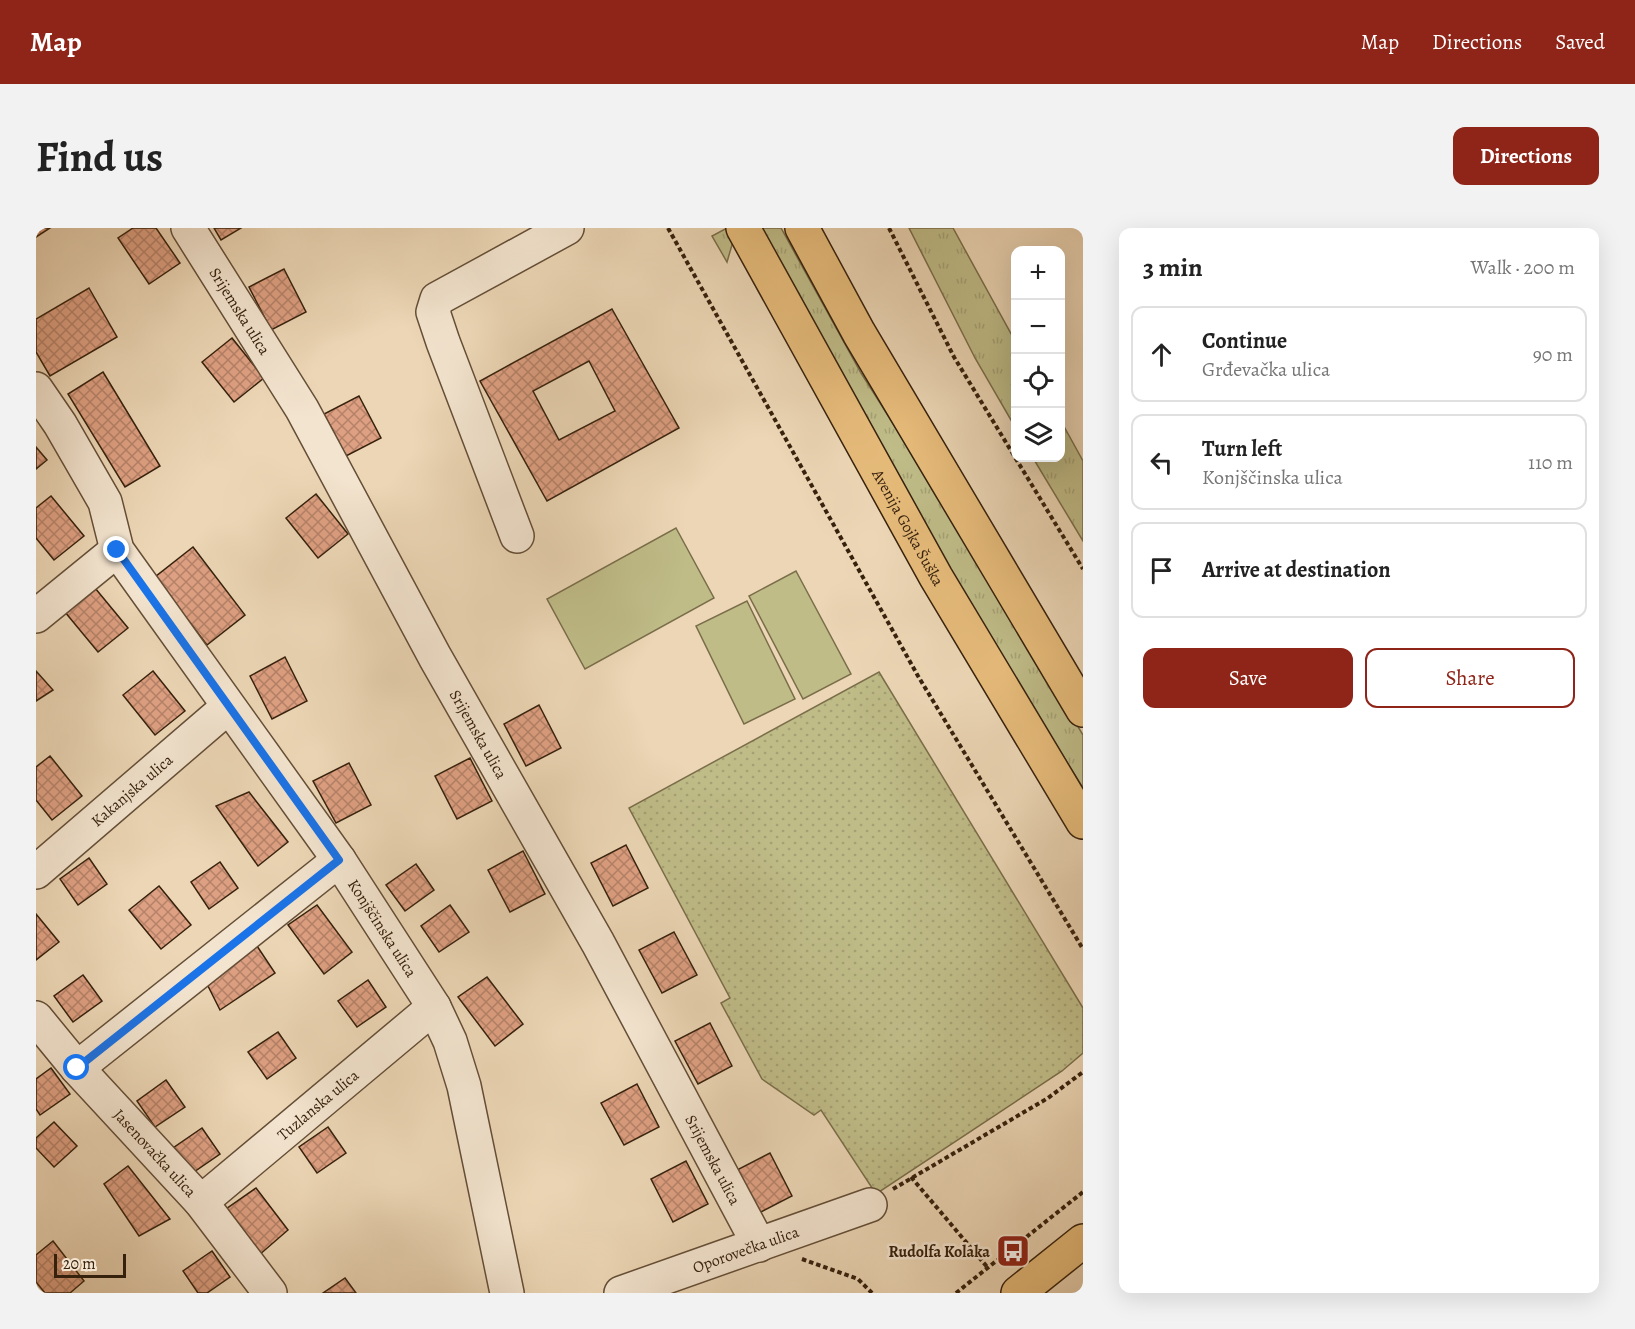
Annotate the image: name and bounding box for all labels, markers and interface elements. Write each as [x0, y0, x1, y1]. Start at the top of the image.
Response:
text: Map [30, 23, 82, 61]
text: Map [1361, 28, 1399, 56]
text: Directions [1432, 28, 1522, 56]
text: Saved [1555, 28, 1605, 56]
button: Directions [1453, 127, 1599, 185]
text: Find us [36, 128, 163, 185]
map controls [1011, 246, 1065, 462]
button: + [1011, 246, 1065, 300]
text: 3 min [1143, 250, 1203, 285]
text: Walk · 200 m [1471, 254, 1575, 281]
street label: Srijemska ulica [204, 264, 275, 360]
button: − [1011, 300, 1065, 354]
text: Continue [1202, 326, 1287, 356]
icon: ahead [1145, 338, 1178, 371]
text: 90 m [1533, 341, 1573, 368]
button: locate [1011, 354, 1065, 408]
text: Grđevačka ulica [1202, 356, 1330, 383]
button: layers [1011, 408, 1065, 462]
text: Turn left [1202, 434, 1282, 464]
icon: left [1145, 446, 1178, 479]
text: 110 m [1528, 449, 1573, 476]
text: Konjščinska ulica [1202, 464, 1343, 491]
street label: Avenija Gojka Šuška [866, 465, 949, 591]
route end [103, 536, 129, 562]
icon: arrive [1145, 554, 1178, 587]
text: Arrive at destination [1202, 555, 1391, 585]
button: Save [1143, 648, 1353, 708]
button: Share [1365, 648, 1575, 708]
street label: Srijemska ulica [444, 686, 512, 784]
street label: Kakanjska ulica [87, 749, 178, 832]
street label: Konjščinska ulica [342, 875, 422, 982]
route start [63, 1054, 89, 1080]
street label: Tuzlanska ulica [273, 1064, 364, 1146]
street label: Jasenovačka ulica [108, 1104, 201, 1203]
street label: Srijemska ulica [680, 1111, 746, 1210]
street label: Oporovečka ulica [690, 1221, 803, 1279]
bus stop icon: Rudolfa Kolaka [995, 1233, 1031, 1269]
place label: Rudolfa Kolaka [888, 1241, 990, 1263]
scale bar [54, 1251, 126, 1278]
text: 20 m [63, 1253, 96, 1275]

